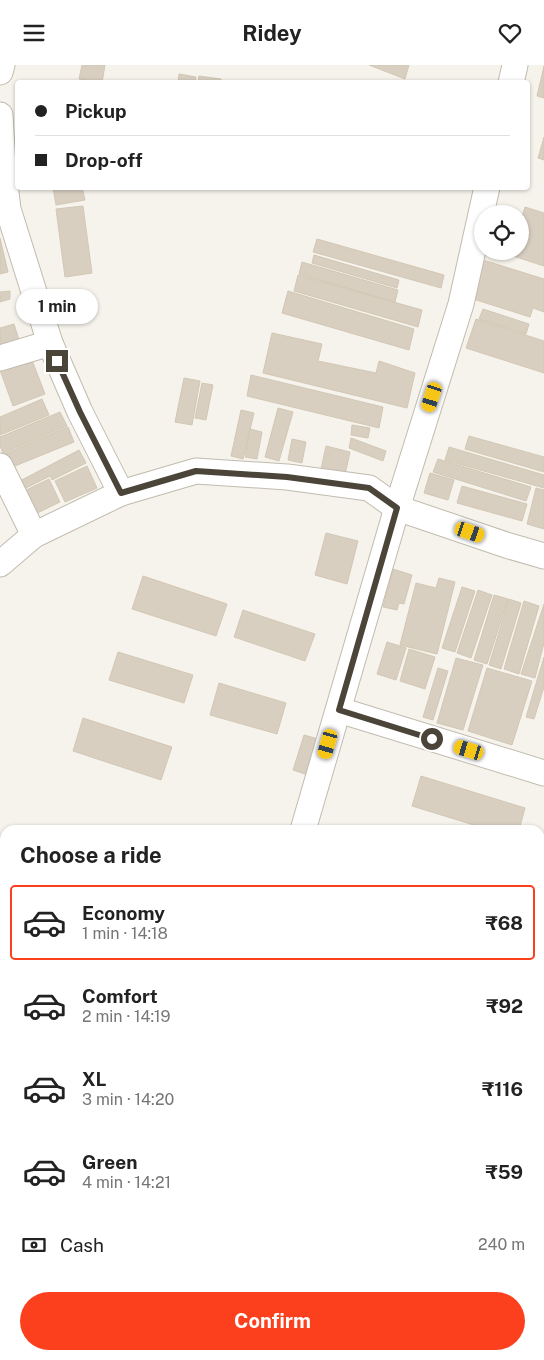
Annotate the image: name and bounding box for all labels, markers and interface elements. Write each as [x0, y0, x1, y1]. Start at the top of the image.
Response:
icon: menu [20, 19, 48, 47]
icon: heart [496, 19, 524, 47]
text: Ridey [242, 20, 302, 46]
text: Pickup [65, 100, 127, 122]
text: Drop-off [65, 149, 142, 171]
map controls [474, 205, 529, 260]
button: locate [474, 205, 529, 260]
callout: 1 min [16, 289, 98, 323]
text: 1 min [38, 297, 76, 316]
route end [46, 350, 68, 372]
car [420, 380, 443, 414]
car [453, 520, 486, 544]
car [316, 728, 339, 760]
route start [421, 728, 443, 750]
car [452, 738, 485, 762]
text: Choose a ride [20, 842, 162, 868]
icon: car [22, 900, 67, 945]
text: Economy [82, 902, 165, 924]
text: ₹68 [486, 912, 523, 934]
text: 1 min · 14:18 [82, 924, 168, 943]
icon: car [22, 983, 67, 1028]
text: Comfort [82, 985, 158, 1007]
text: ₹92 [486, 995, 523, 1017]
text: 2 min · 14:19 [82, 1007, 171, 1026]
icon: car [22, 1066, 67, 1111]
text: XL [82, 1068, 107, 1090]
text: ₹116 [482, 1078, 523, 1100]
text: 3 min · 14:20 [82, 1090, 174, 1109]
icon: car [22, 1149, 67, 1194]
text: Green [82, 1151, 137, 1173]
text: ₹59 [485, 1161, 523, 1183]
text: 4 min · 14:21 [82, 1173, 171, 1192]
icon: cash [20, 1231, 48, 1259]
text: Cash [60, 1234, 104, 1256]
text: 240 m [478, 1235, 525, 1254]
button: Confirm [20, 1292, 525, 1350]

